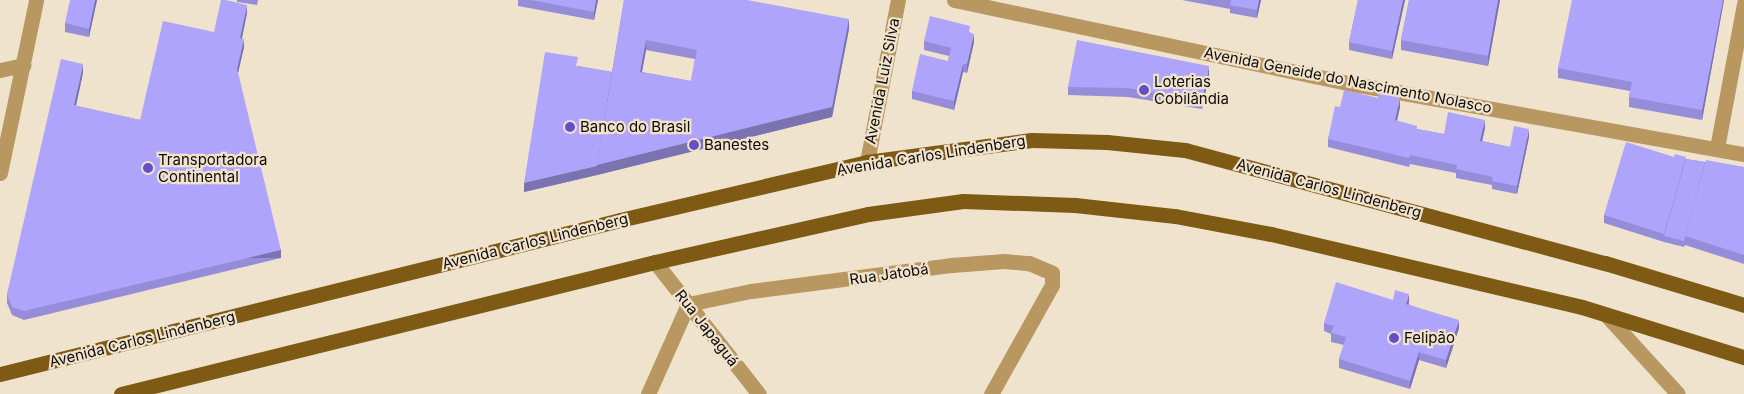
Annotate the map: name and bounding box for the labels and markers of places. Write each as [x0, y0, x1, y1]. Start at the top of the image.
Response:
place label: Loterias Cobilândia [1154, 72, 1229, 107]
marker: Loterias Cobilândia [1138, 84, 1150, 96]
place label: Banco do Brasil [580, 118, 690, 136]
marker: Banco do Brasil [564, 121, 576, 133]
place label: Banestes [704, 136, 769, 154]
marker: Banestes [688, 139, 700, 151]
place label: Transportadora Continental [158, 150, 267, 185]
marker: Transportadora Continental [142, 162, 154, 174]
place label: Felipão [1404, 329, 1455, 347]
marker: Felipão [1388, 332, 1400, 344]

